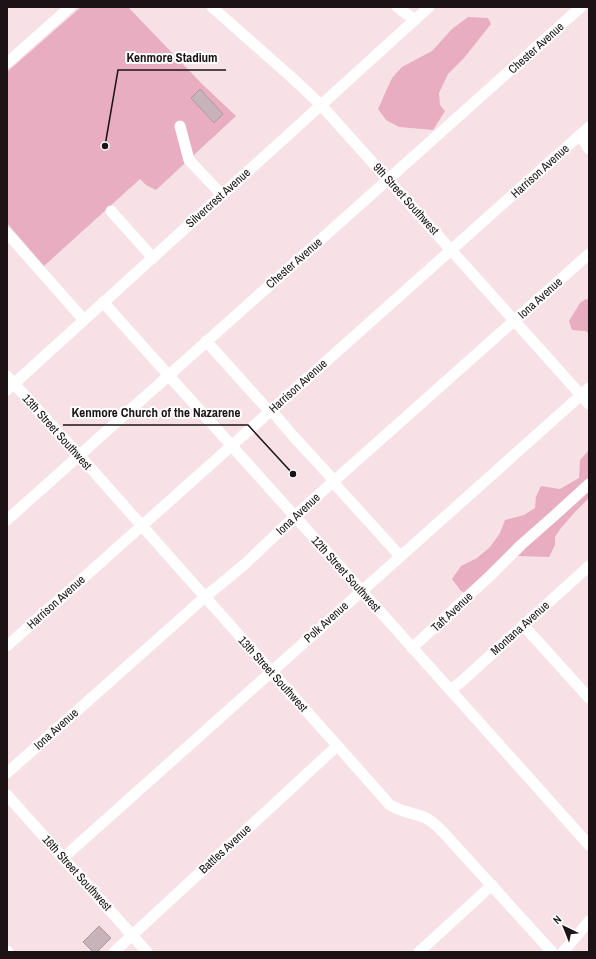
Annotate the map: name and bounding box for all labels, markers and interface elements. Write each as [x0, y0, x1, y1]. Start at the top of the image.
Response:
street label: Chester Avenue [505, 19, 567, 77]
callout: Kenmore Stadium [118, 45, 226, 70]
text: Kenmore Stadium [126, 49, 218, 66]
street label: Harrison Avenue [507, 141, 573, 201]
street label: 9th Street Southwest [369, 160, 443, 238]
street label: Silvercrest Avenue [182, 165, 254, 231]
street label: Chester Avenue [262, 234, 326, 292]
street label: Iona Avenue [514, 274, 566, 322]
street label: Harrison Avenue [265, 356, 331, 416]
street label: 13th Street Southwest [19, 391, 96, 474]
callout: Kenmore Church of the Nazarene [63, 400, 248, 425]
text: Kenmore Church of the Nazarene [72, 404, 240, 421]
street label: Iona Avenue [273, 490, 323, 538]
street label: 12th Street Southwest [308, 533, 385, 616]
street label: Harrison Avenue [23, 572, 89, 632]
street label: Taft Avenue [428, 589, 476, 635]
street label: Montana Avenue [487, 597, 553, 659]
street label: Polk Avenue [300, 598, 352, 646]
street label: 13th Street Southwest [235, 633, 312, 716]
street label: Iona Avenue [30, 705, 82, 753]
street label: Battles Avenue [196, 821, 254, 877]
street label: 16th Street Southwest [39, 832, 116, 915]
north arrow [544, 907, 584, 947]
text: N [550, 912, 564, 927]

